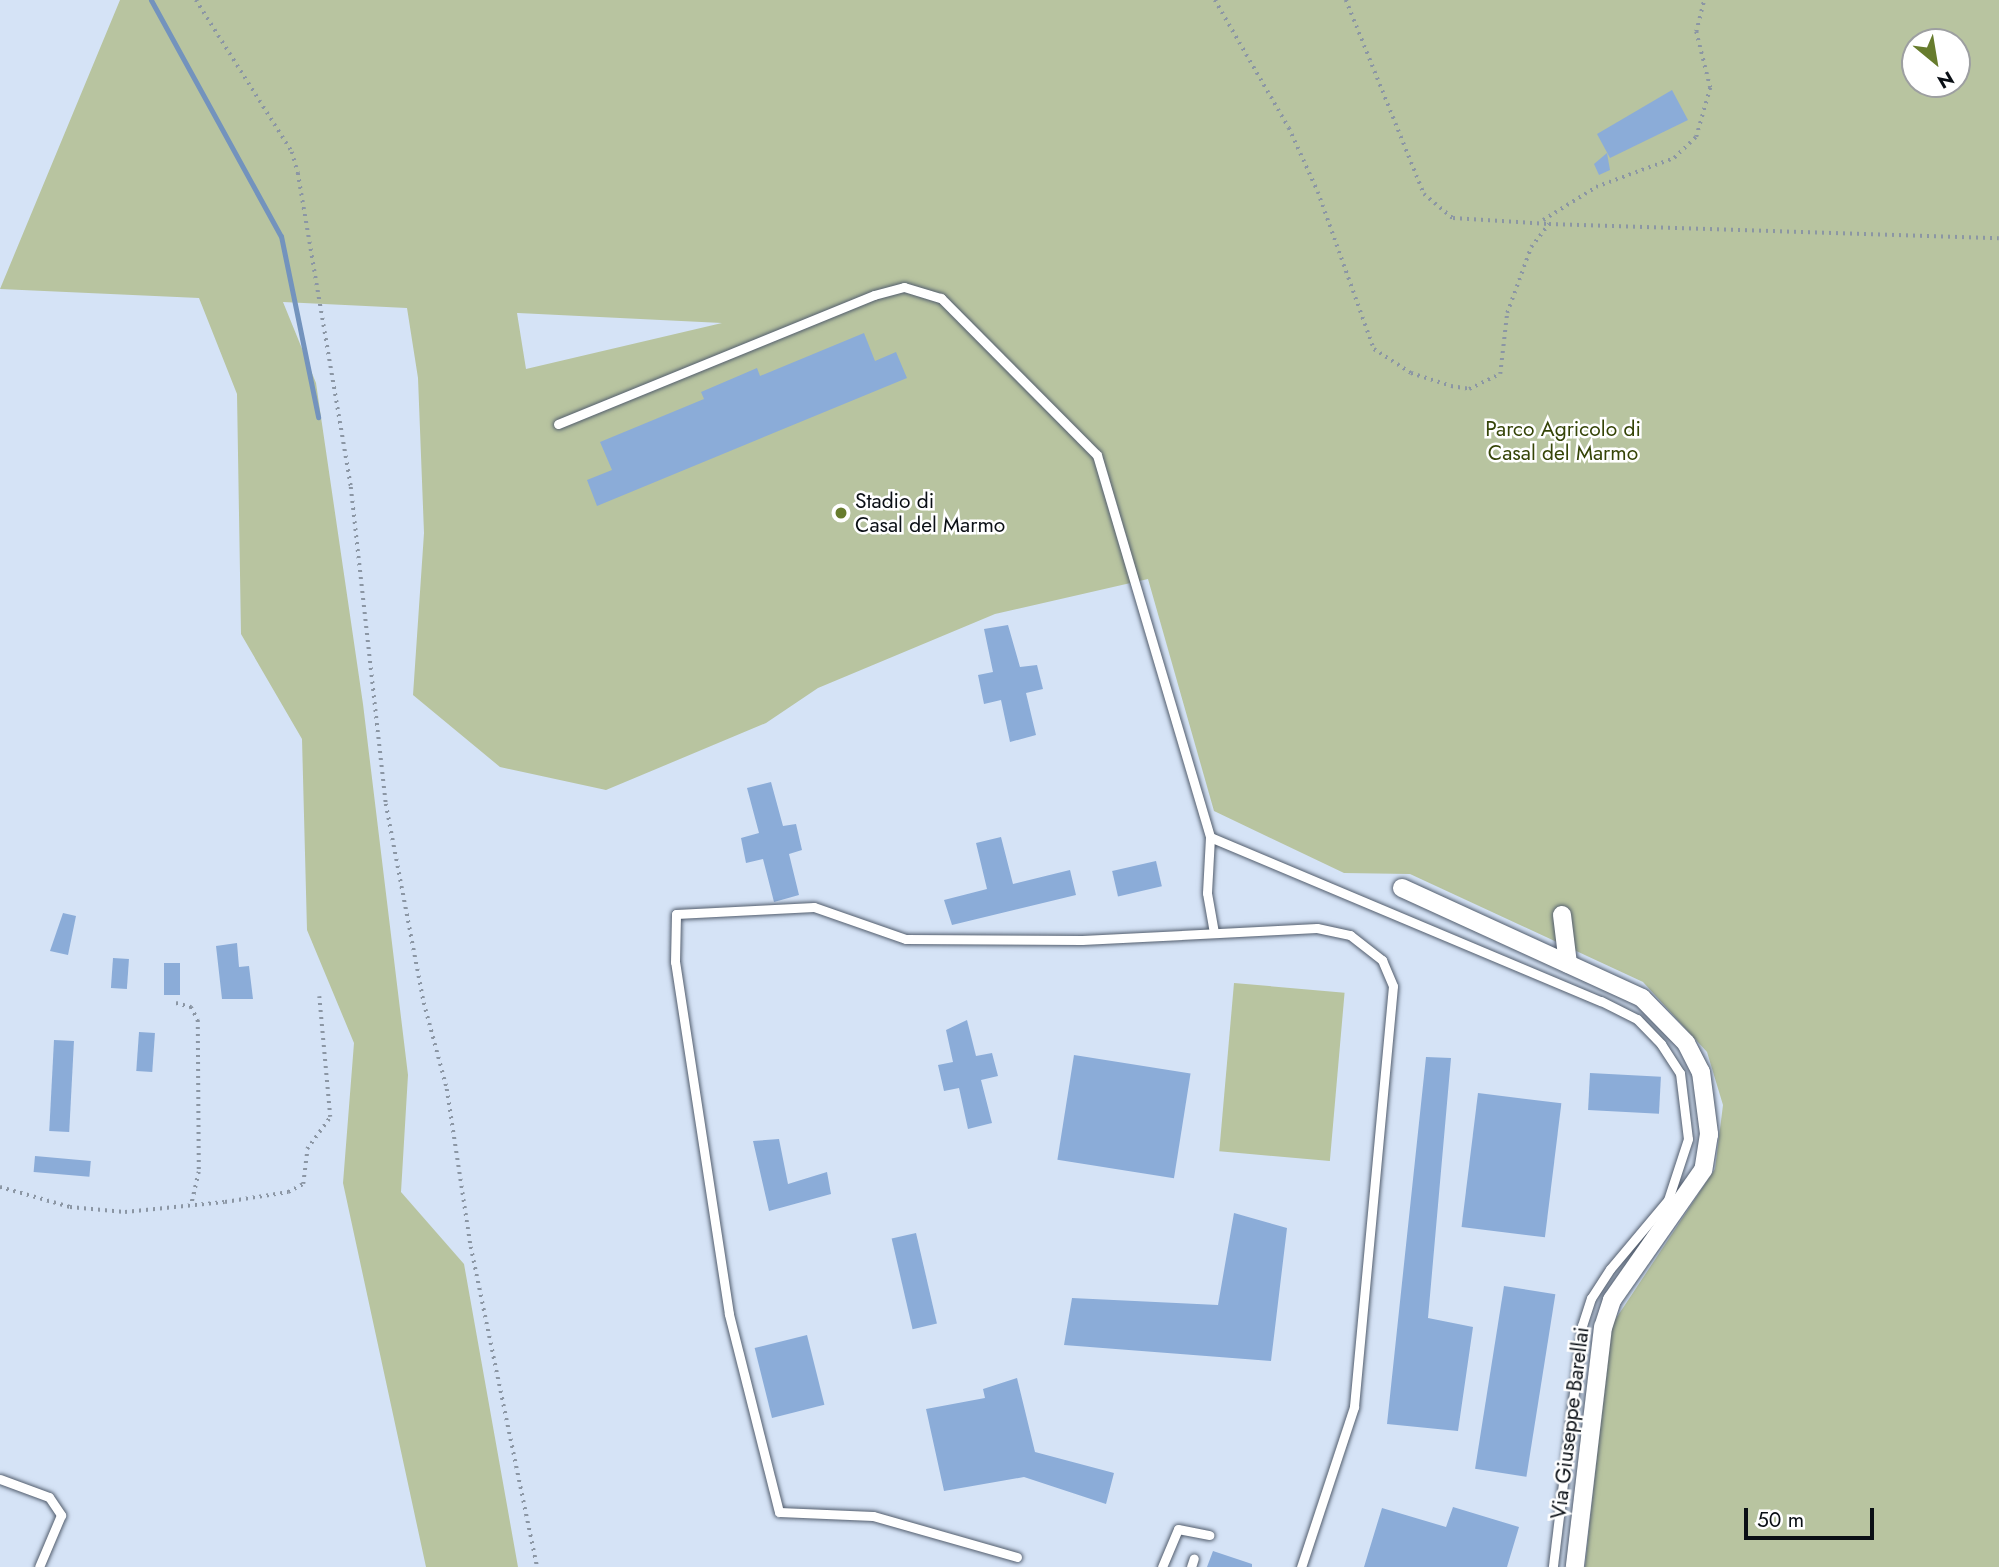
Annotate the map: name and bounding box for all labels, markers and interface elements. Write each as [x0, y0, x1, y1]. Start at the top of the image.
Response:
north arrow [1901, 28, 1971, 98]
text: N [1932, 64, 1959, 95]
park label: Parco Agricolo di Casal del Marmo [1485, 416, 1641, 466]
place label: Stadio di Casal del Marmo [855, 488, 1005, 538]
marker: Stadio di Casal del Marmo [833, 505, 849, 521]
street label: Via Giuseppe Barellai [1546, 1325, 1594, 1521]
scale bar [1747, 1494, 1876, 1538]
text: 50 m [1757, 1505, 1804, 1535]

